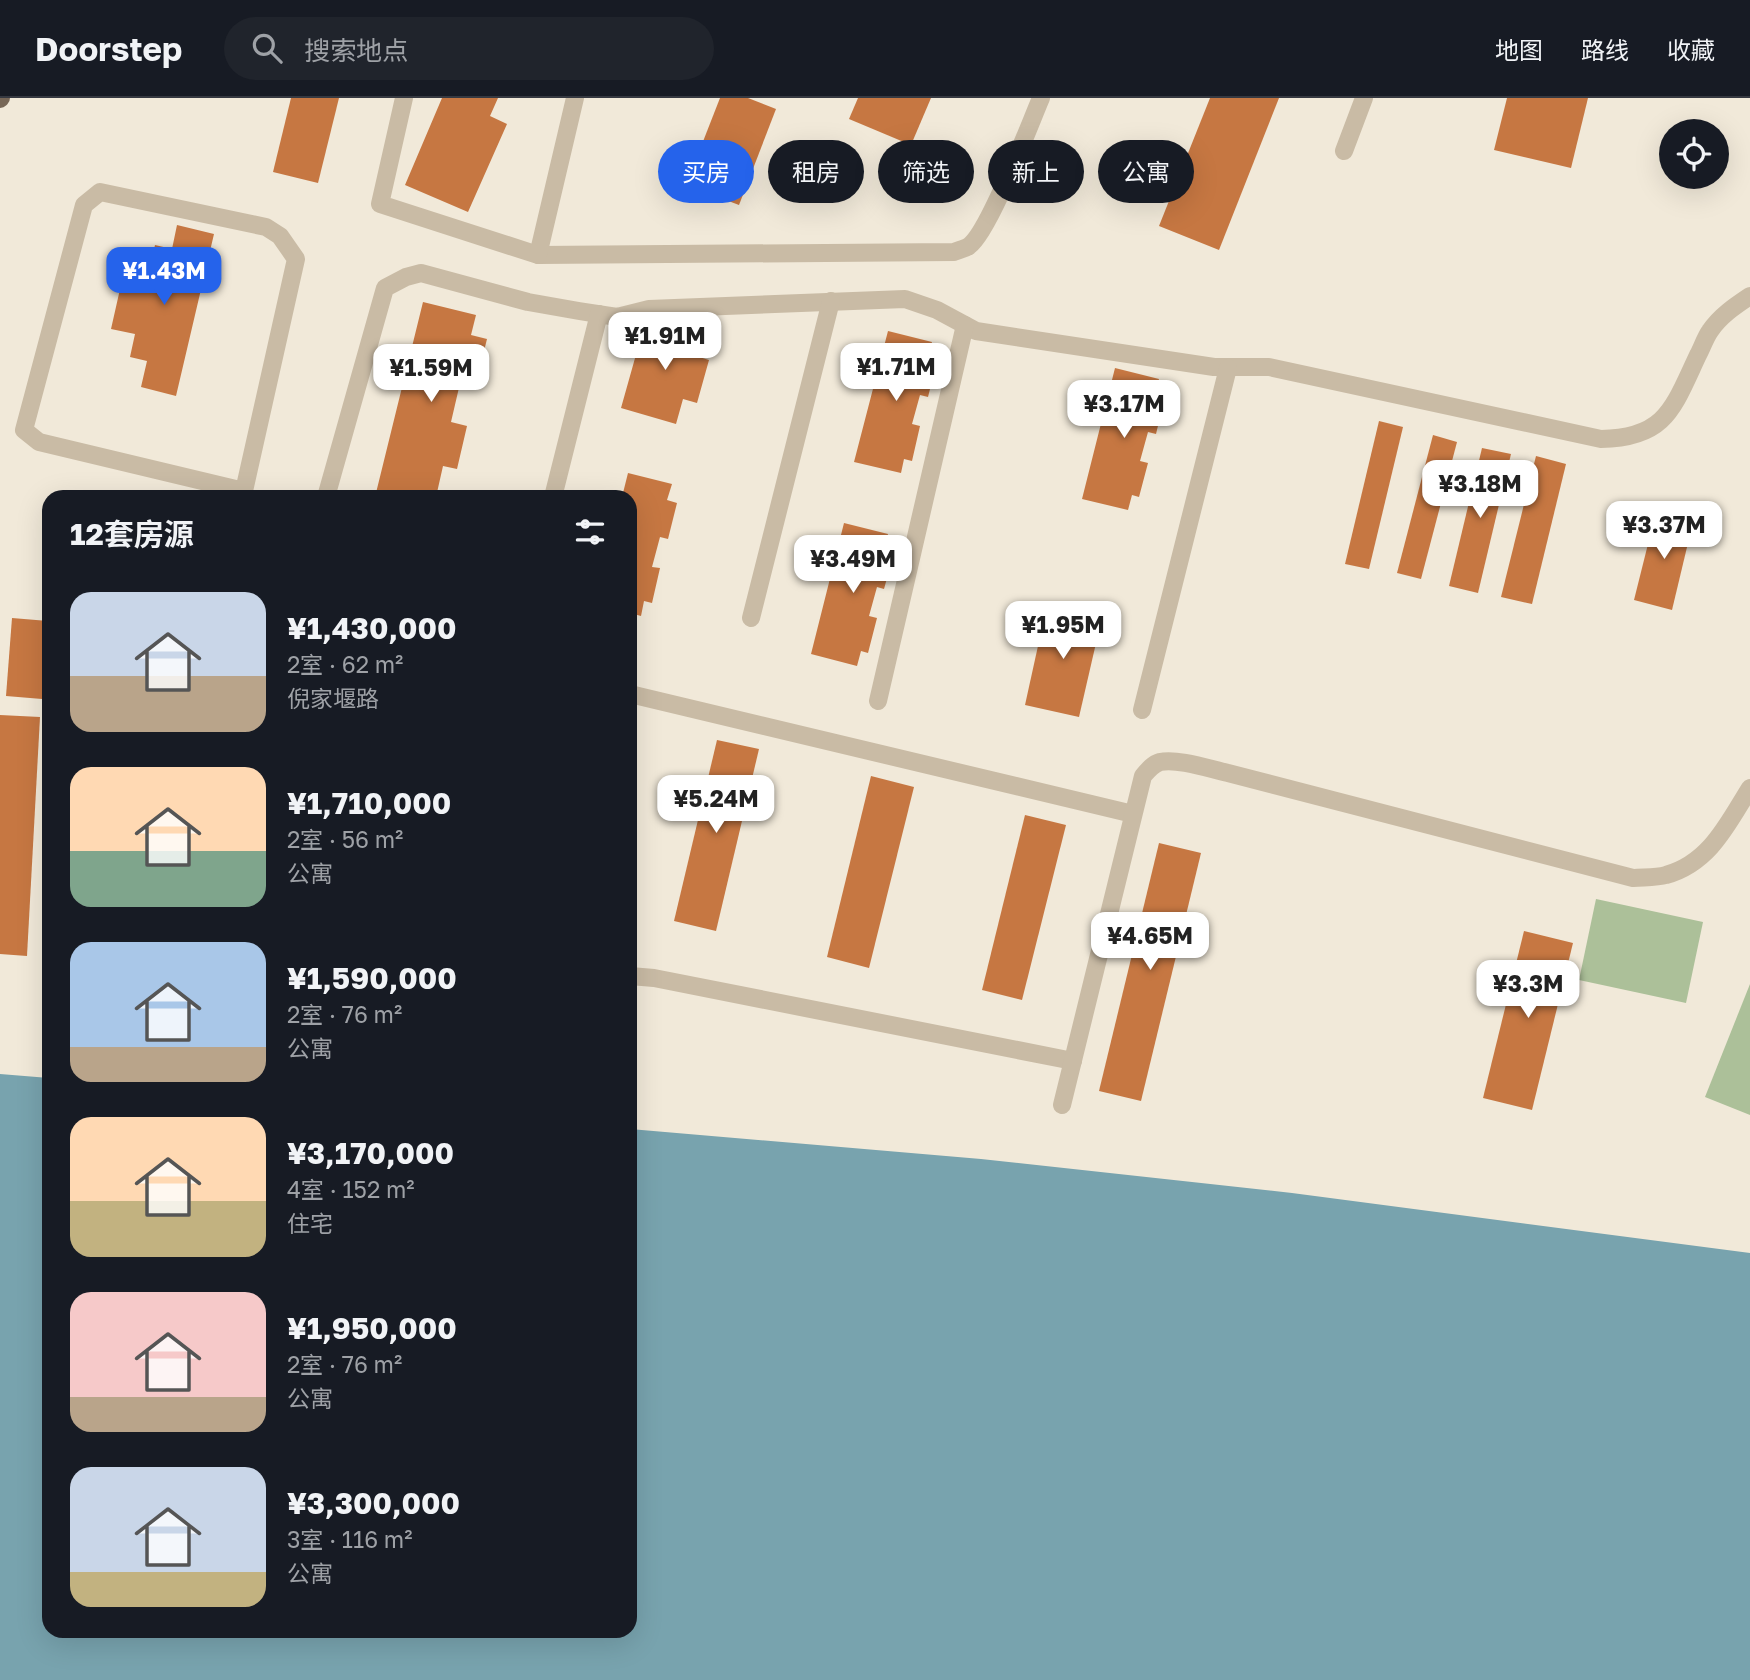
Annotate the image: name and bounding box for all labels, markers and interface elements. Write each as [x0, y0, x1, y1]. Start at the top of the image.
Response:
search box [224, 17, 714, 80]
text: Doorstep [35, 29, 182, 68]
icon: search [248, 29, 286, 67]
text: 搜索地点 [304, 35, 408, 66]
text: 地图 [1495, 35, 1543, 64]
text: 路线 [1581, 35, 1629, 64]
text: 收藏 [1667, 35, 1715, 64]
map controls [1659, 119, 1729, 189]
button: locate [1659, 119, 1729, 189]
chip: 买房 [658, 140, 754, 203]
chip: 租房 [768, 140, 864, 203]
chip: 筛选 [878, 140, 974, 203]
chip: 新上 [988, 140, 1084, 203]
chip: 公寓 [1098, 140, 1194, 203]
pin: ¥1.43M [107, 248, 221, 307]
text: ¥1.43M [122, 256, 206, 284]
pin: ¥1.91M [608, 313, 722, 372]
text: ¥1.91M [624, 321, 706, 349]
pin: ¥1.59M [374, 344, 488, 404]
pin: ¥1.71M [839, 344, 953, 403]
text: ¥1.71M [856, 352, 936, 380]
text: ¥1.59M [389, 353, 473, 381]
pin: ¥3.17M [1067, 380, 1181, 440]
text: ¥3.17M [1083, 389, 1165, 417]
pin: ¥3.18M [1423, 460, 1537, 520]
text: ¥3.18M [1438, 469, 1522, 497]
pin: ¥3.37M [1607, 502, 1721, 561]
text: ¥3.37M [1622, 510, 1706, 538]
icon: filters [571, 513, 609, 551]
text: 12套房源 [70, 516, 194, 552]
pin: ¥3.49M [796, 536, 910, 595]
text: ¥3.49M [810, 544, 896, 572]
pin: ¥1.95M [1006, 602, 1120, 661]
text: ¥1,430,000 [287, 610, 457, 646]
text: ¥1.95M [1021, 610, 1105, 638]
icon: home [126, 620, 210, 704]
text: 2室 · 62 m² [287, 650, 403, 678]
text: 倪家堰路 [287, 684, 379, 712]
pin: ¥5.24M [659, 776, 773, 835]
text: ¥5.24M [673, 784, 759, 812]
text: ¥1,710,000 [287, 785, 451, 821]
icon: home [126, 795, 210, 879]
text: 2室 · 56 m² [287, 825, 403, 853]
text: 公寓 [287, 859, 333, 887]
pin: ¥4.65M [1093, 912, 1207, 972]
text: ¥4.65M [1107, 921, 1193, 949]
text: ¥1,590,000 [287, 960, 457, 996]
pin: ¥3.3M [1479, 960, 1577, 1020]
text: ¥3.3M [1492, 969, 1564, 997]
icon: home [126, 970, 210, 1054]
text: 2室 · 76 m² [287, 1000, 402, 1028]
text: 公寓 [287, 1034, 333, 1062]
text: ¥3,170,000 [287, 1135, 454, 1171]
icon: home [126, 1145, 210, 1229]
text: 4室 · 152 m² [287, 1175, 415, 1203]
text: 住宅 [287, 1209, 333, 1237]
text: ¥1,950,000 [287, 1310, 457, 1346]
icon: home [126, 1320, 210, 1404]
text: 2室 · 76 m² [287, 1350, 402, 1378]
text: 公寓 [287, 1384, 333, 1412]
text: ¥3,300,000 [287, 1485, 460, 1521]
icon: home [126, 1495, 210, 1579]
text: 3室 · 116 m² [287, 1525, 412, 1553]
text: 公寓 [287, 1559, 333, 1587]

